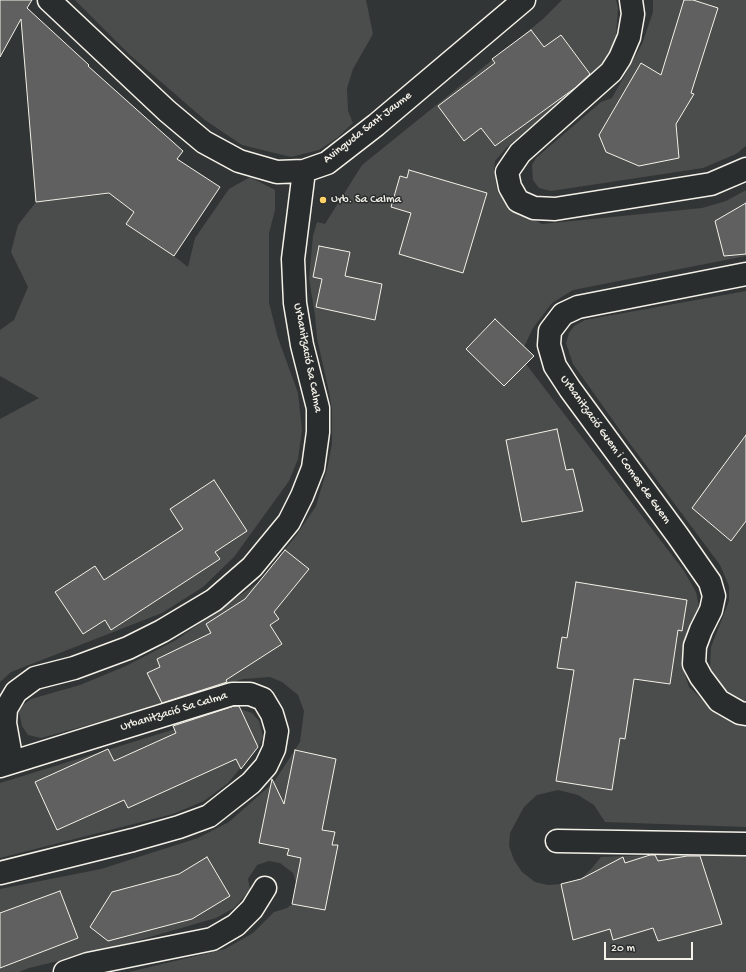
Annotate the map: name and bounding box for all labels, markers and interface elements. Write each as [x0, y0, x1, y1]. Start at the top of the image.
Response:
street label: Avinguda Sant Jaume [321, 89, 415, 167]
place label: Urb. Sa Calma [331, 193, 401, 207]
marker: Urb. Sa Calma [318, 195, 328, 205]
street label: Urbanització Sa Calma [289, 302, 325, 414]
street label: Urbanització Guem i Comes de Guem [556, 373, 674, 527]
street label: Urbanització Sa Calma [119, 689, 229, 735]
scale bar [606, 934, 695, 960]
text: 20 m [611, 942, 635, 956]

